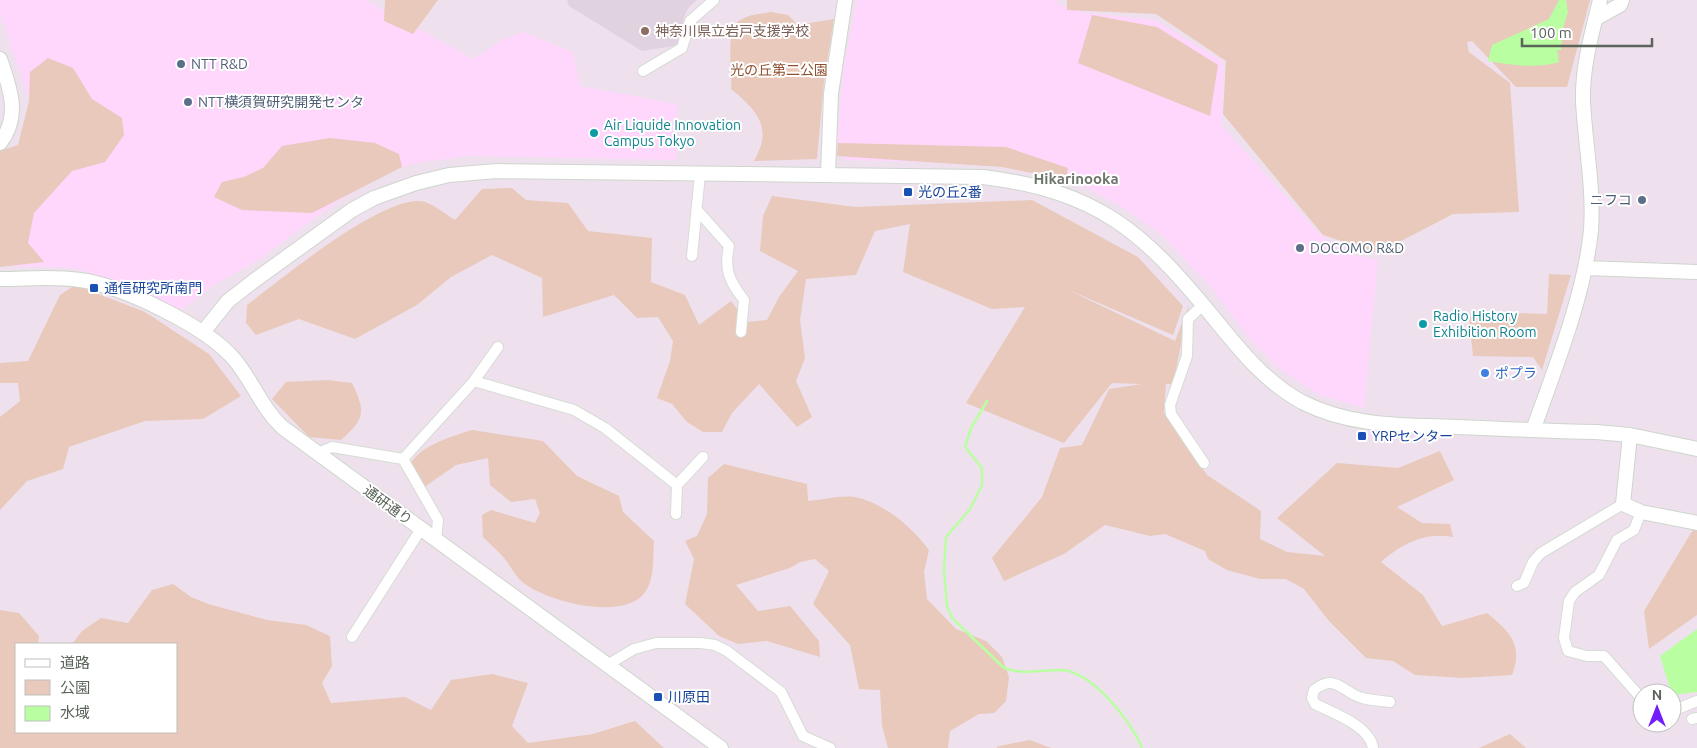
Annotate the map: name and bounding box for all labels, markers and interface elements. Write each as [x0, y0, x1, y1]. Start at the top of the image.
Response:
scale bar [1522, 15, 1652, 47]
place label: 神奈川県立岩戸支援学校 [655, 23, 809, 39]
text: 100 m [1530, 24, 1572, 41]
marker: 神奈川県立岩戸支援学校 [639, 25, 651, 37]
place label: NTT R&D [191, 56, 248, 72]
marker: NTT R&D [175, 58, 187, 70]
park label: 光の丘第二公園 [730, 62, 828, 78]
place label: NTT横須賀研究開発センタ [198, 94, 364, 110]
marker: NTT横須賀研究開発センタ [182, 96, 194, 108]
place label: Air Liquide Innovation Campus Tokyo [604, 117, 741, 149]
marker: Air Liquide Innovation Campus Tokyo [588, 127, 600, 139]
district label: Hikarinooka [1033, 170, 1119, 187]
place label: 光の丘2番 [918, 184, 982, 200]
marker: 光の丘2番 [902, 186, 914, 198]
place label: ニフコ [1590, 192, 1632, 208]
marker: ニフコ [1636, 194, 1648, 206]
place label: DOCOMO R&D [1310, 240, 1404, 256]
marker: DOCOMO R&D [1294, 242, 1306, 254]
place label: 通信研究所南門 [104, 280, 202, 296]
marker: 通信研究所南門 [88, 282, 100, 294]
place label: Radio History Exhibition Room [1433, 308, 1537, 340]
marker: Radio History Exhibition Room [1417, 318, 1429, 330]
place label: ポプラ [1495, 365, 1537, 381]
marker: ポプラ [1479, 367, 1491, 379]
place label: YRPセンター [1372, 428, 1453, 444]
marker: YRPセンター [1356, 430, 1368, 442]
street label: 通研通り [361, 482, 415, 528]
legend [15, 643, 178, 733]
text: 道路 [60, 654, 90, 671]
text: 公園 [60, 679, 90, 696]
north arrow [1632, 683, 1682, 733]
text: N [1652, 687, 1662, 703]
place label: 川原田 [668, 689, 710, 705]
marker: 川原田 [652, 691, 664, 703]
text: 水域 [60, 704, 90, 721]

